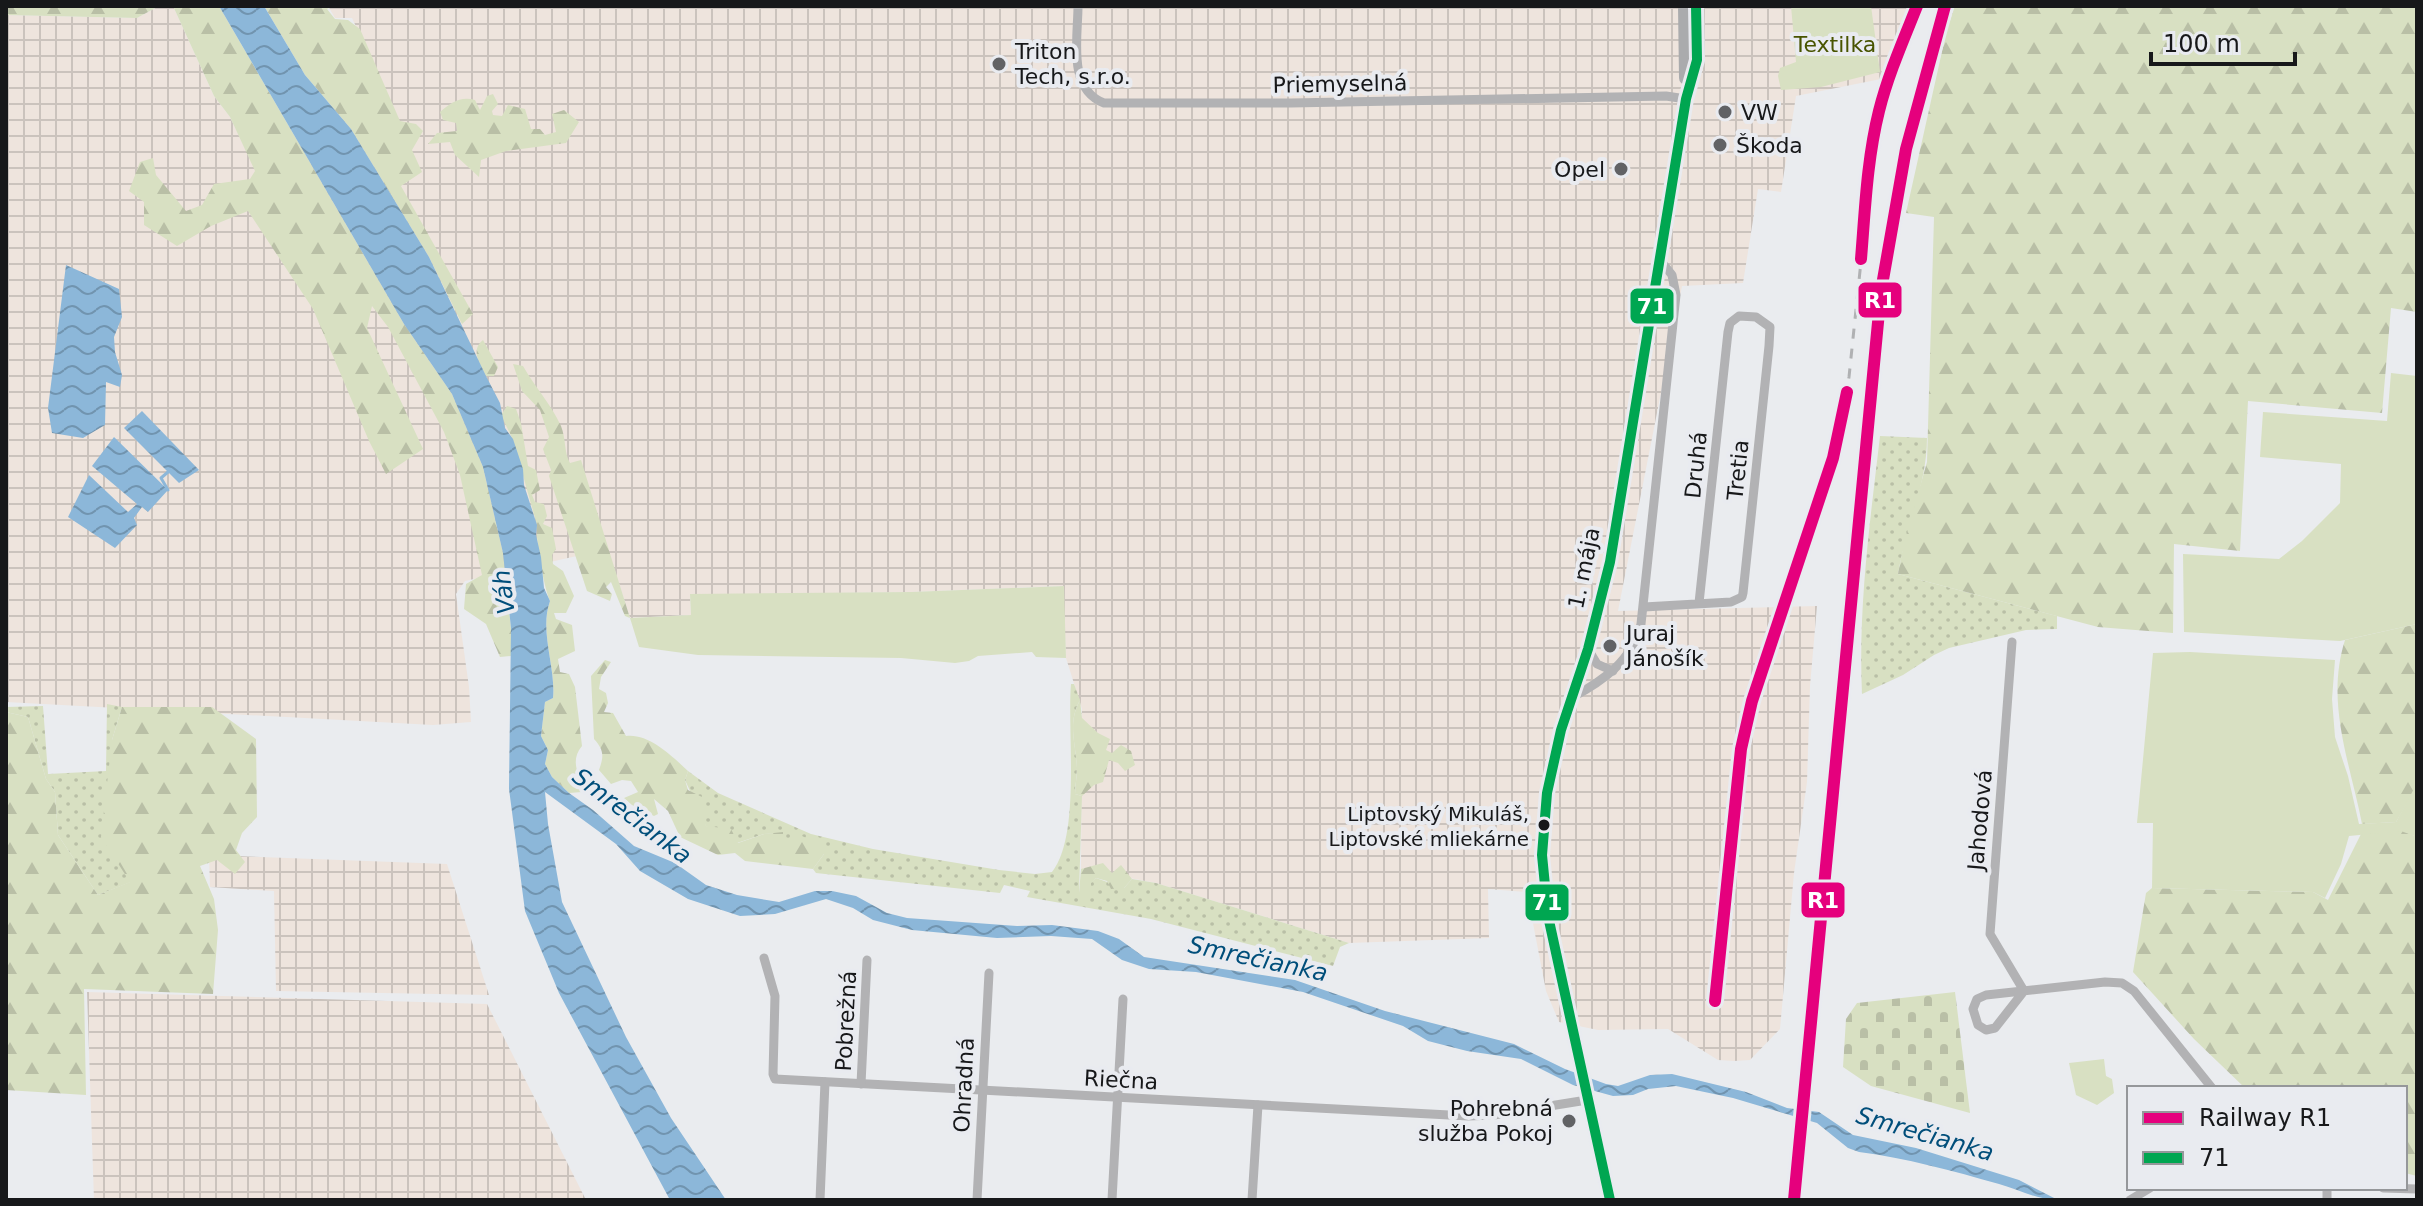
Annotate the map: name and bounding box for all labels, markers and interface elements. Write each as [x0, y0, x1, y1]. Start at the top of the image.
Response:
scale bar [2151, 16, 2295, 66]
text: 100 m [2163, 30, 2240, 58]
park label: Textilka [1793, 32, 1876, 57]
place label: Triton Tech, s.r.o. [1014, 39, 1131, 89]
marker: Triton Tech, s.r.o. [990, 55, 1008, 73]
street label: Priemyselná [1273, 70, 1407, 98]
place label: VW [1741, 100, 1778, 125]
marker: VW [1716, 103, 1734, 121]
place label: Škoda [1736, 133, 1803, 158]
marker: Škoda [1711, 136, 1729, 154]
place label: Opel [1554, 157, 1605, 182]
marker: Opel [1612, 160, 1630, 178]
line badge: R1 [1857, 281, 1903, 319]
line badge: 71 [1629, 287, 1675, 325]
text: R1 [1864, 288, 1896, 313]
text: 71 [1637, 294, 1667, 319]
street label: Druhá [1680, 430, 1712, 500]
street label: Tretia [1722, 439, 1754, 502]
street label: 1. mája [1563, 525, 1605, 611]
water label: Váh [487, 568, 521, 616]
place label: Juraj Jánošík [1624, 621, 1704, 671]
marker: Juraj Jánošík [1601, 637, 1619, 655]
water label: Smrečianka [567, 762, 697, 870]
street label: Jahodová [1963, 768, 1997, 874]
place label: Liptovský Mikuláš, Liptovské mliekárne [1329, 802, 1529, 851]
marker: Liptovský Mikuláš, Liptovské mliekárne [1536, 817, 1552, 833]
line badge: R1 [1800, 881, 1846, 919]
line badge: 71 [1524, 883, 1570, 922]
text: R1 [1807, 888, 1839, 913]
text: 71 [1532, 890, 1562, 915]
water label: Smrečianka [1186, 931, 1330, 987]
street label: Pobrežná [831, 970, 861, 1072]
street label: Ohradná [949, 1037, 979, 1133]
street label: Riečna [1083, 1066, 1159, 1094]
legend [2127, 1086, 2407, 1190]
place label: Pohrebná služba Pokoj [1418, 1096, 1553, 1146]
water label: Smrečianka [1853, 1101, 1997, 1167]
text: Railway R1 [2199, 1104, 2331, 1132]
marker: Pohrebná služba Pokoj [1560, 1112, 1578, 1130]
text: 71 [2199, 1144, 2230, 1172]

